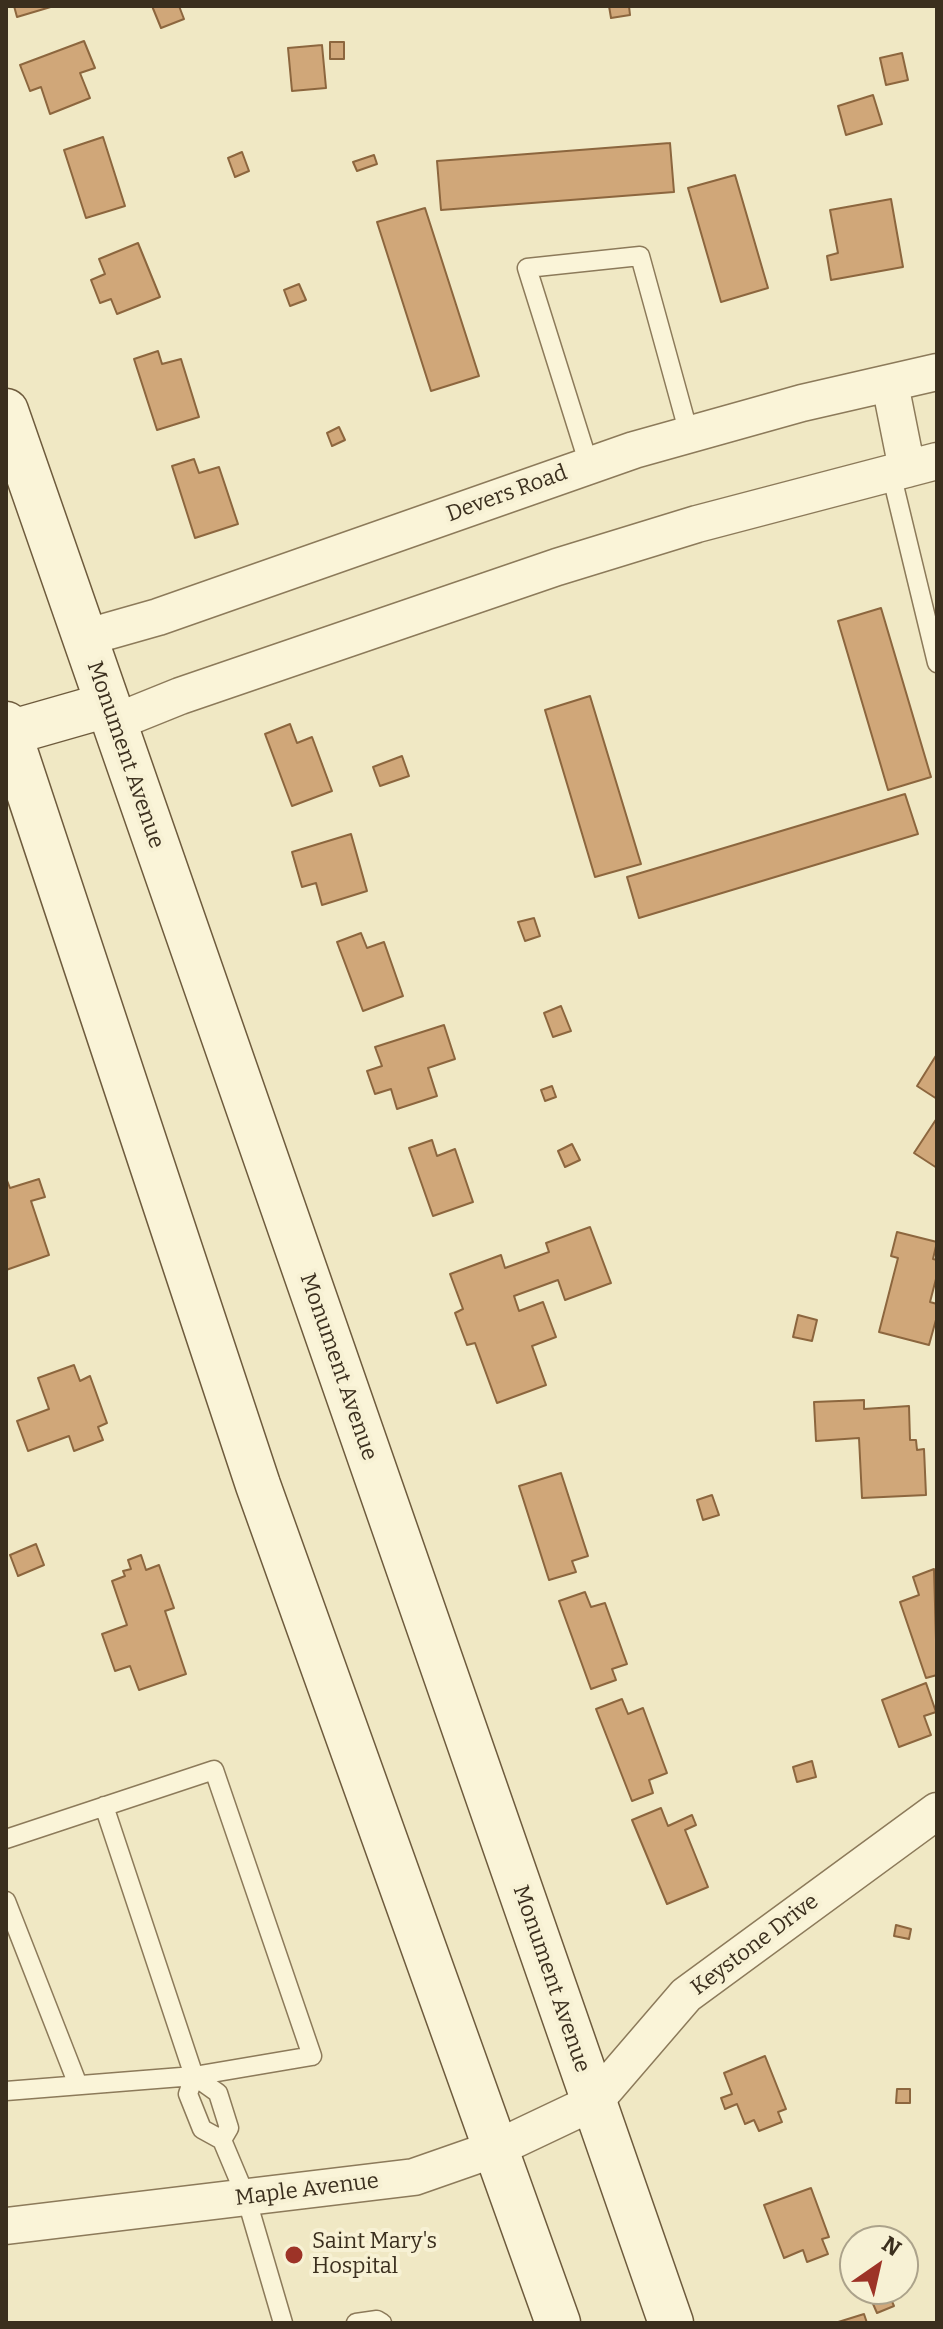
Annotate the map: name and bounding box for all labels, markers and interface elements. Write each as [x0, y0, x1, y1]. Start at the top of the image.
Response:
street label: Devers Road [443, 460, 571, 528]
street label: Monument Avenue [81, 658, 169, 852]
street label: Monument Avenue [294, 1270, 382, 1464]
street label: Monument Avenue [507, 1882, 595, 2076]
street label: Keystone Drive [686, 1888, 824, 2002]
street label: Maple Avenue [234, 2168, 380, 2212]
north arrow [839, 2225, 919, 2305]
place label: Saint Mary's Hospital [312, 2229, 437, 2280]
text: N [877, 2230, 906, 2262]
marker: Saint Mary's Hospital [283, 2244, 305, 2266]

